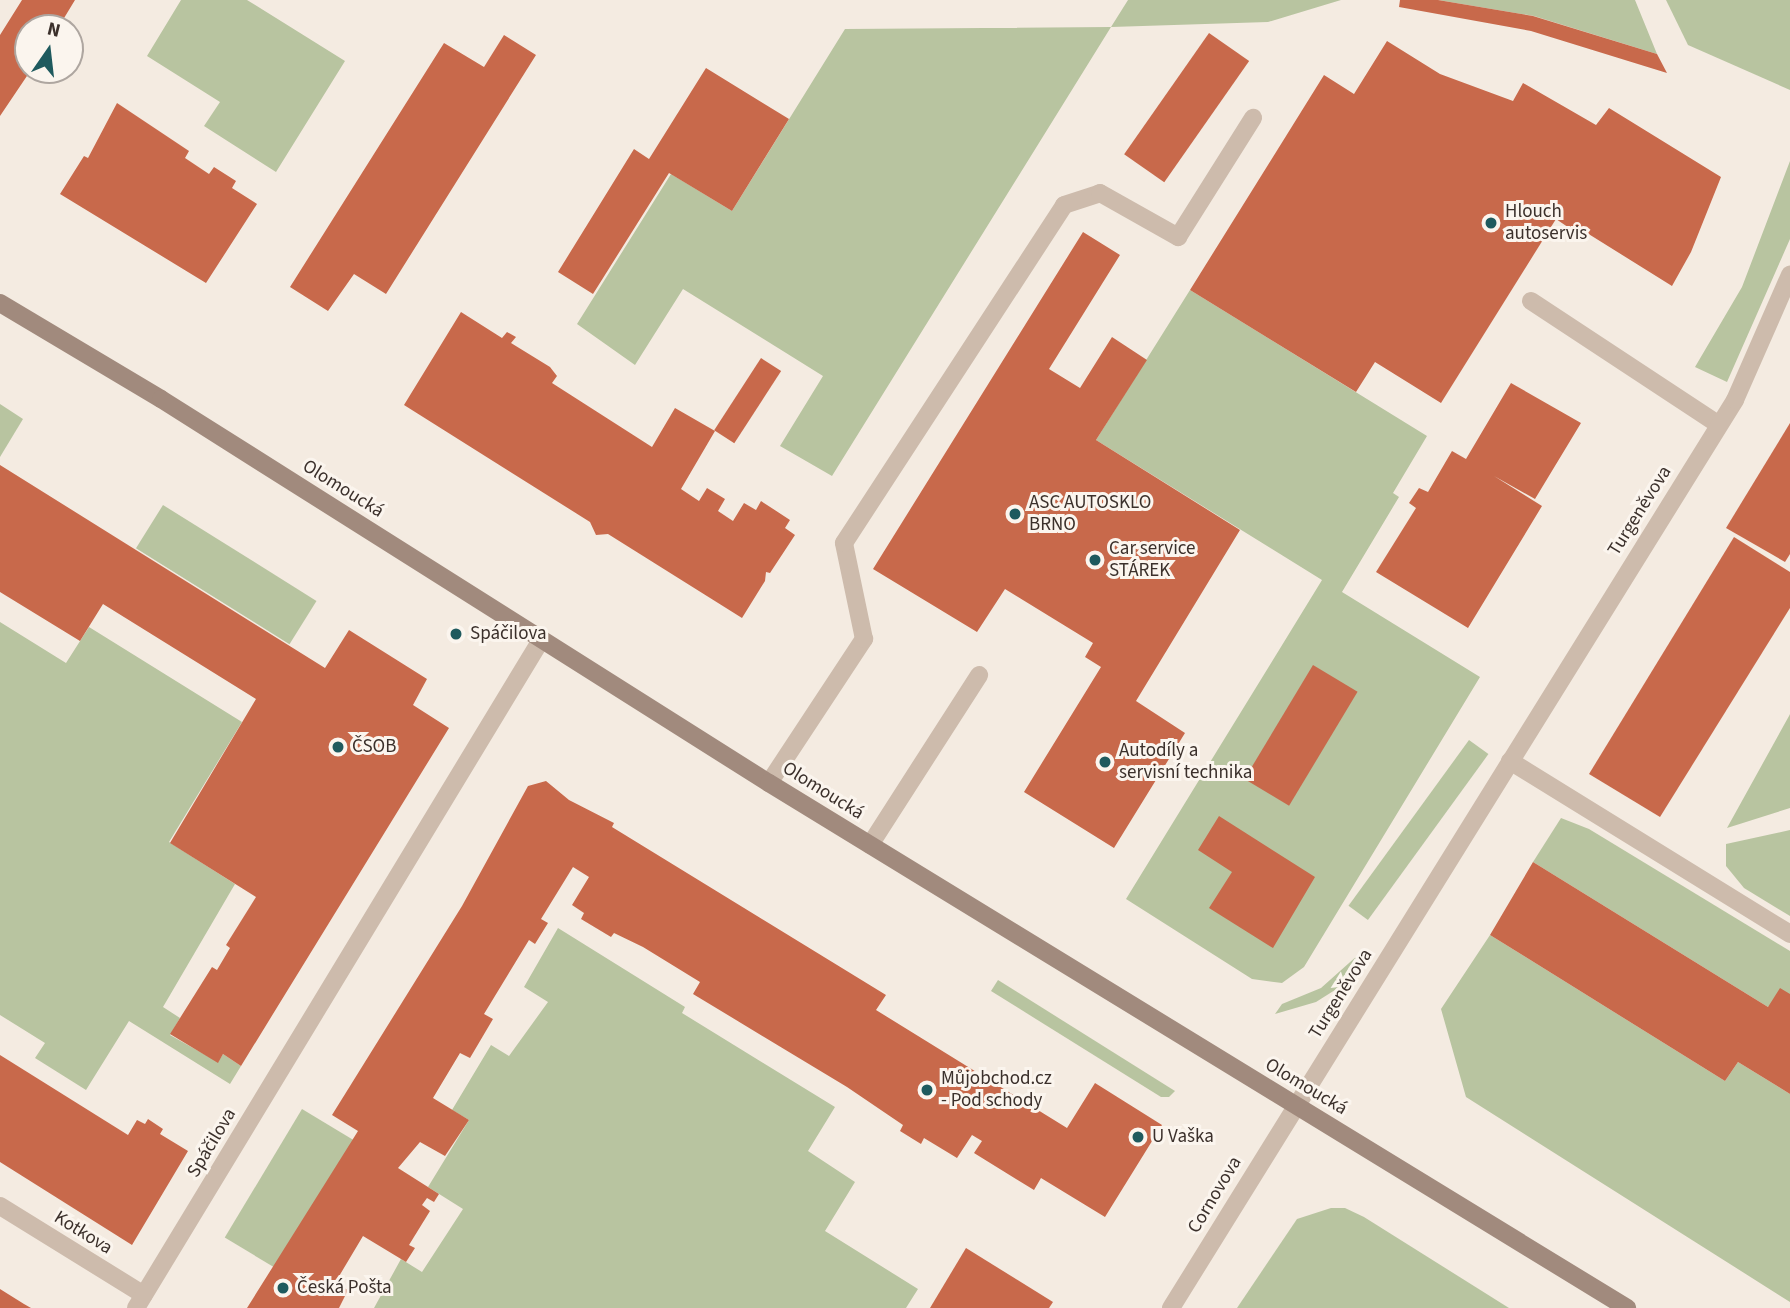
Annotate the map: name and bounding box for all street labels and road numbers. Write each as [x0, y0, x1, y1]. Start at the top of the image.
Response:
street label: Olomoucká [298, 455, 388, 523]
street label: Turgeněvova [1603, 462, 1677, 560]
street label: Olomoucká [778, 757, 868, 825]
street label: Turgeněvova [1304, 945, 1378, 1043]
street label: Olomoucká [1261, 1054, 1351, 1120]
street label: Spáčilova [183, 1104, 241, 1182]
street label: Cornovova [1183, 1153, 1247, 1237]
street label: Kotkova [50, 1206, 116, 1260]

